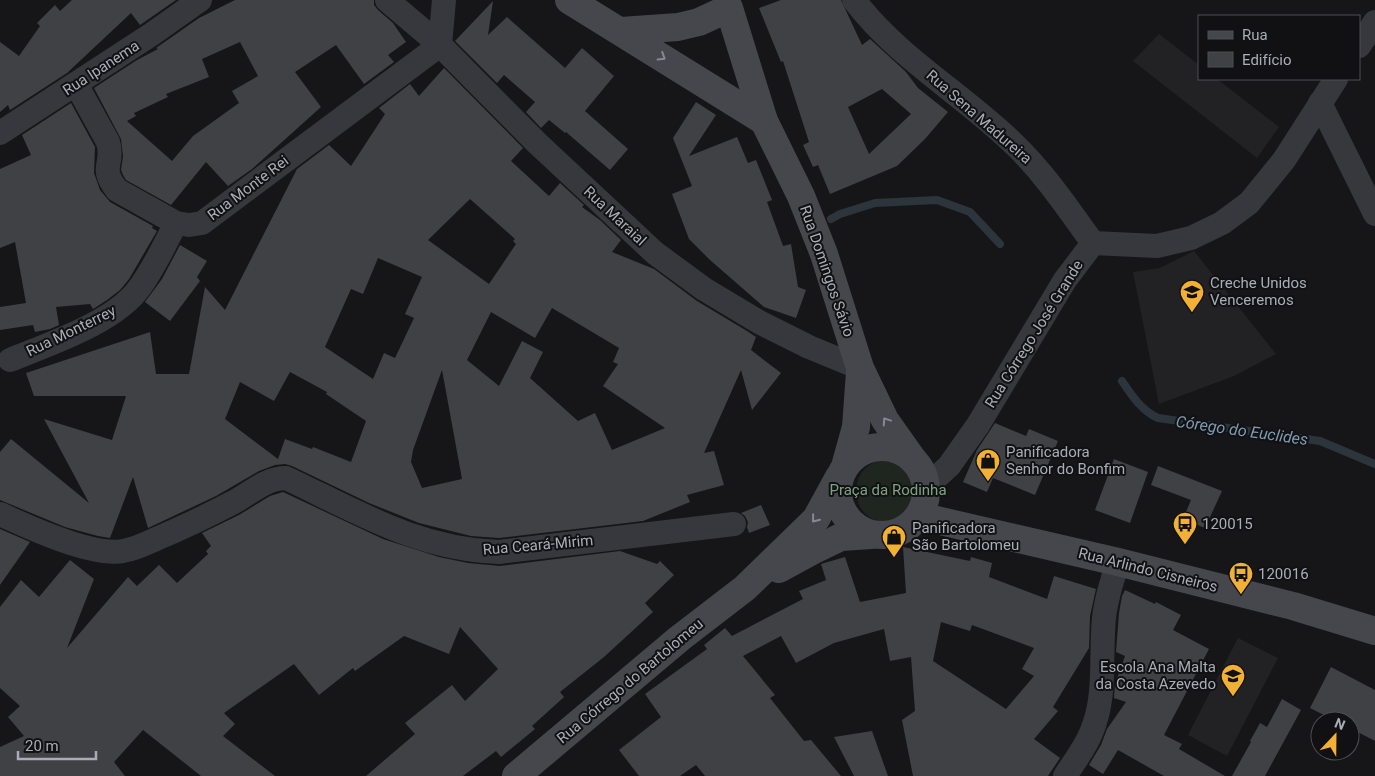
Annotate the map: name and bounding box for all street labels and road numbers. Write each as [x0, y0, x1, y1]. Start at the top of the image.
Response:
street label: Rua Ipanema [59, 37, 143, 99]
street label: Rua Sena Madureira [923, 66, 1035, 168]
street label: Rua Monte Rei [204, 152, 292, 224]
street label: Rua Maraial [580, 182, 650, 250]
street label: Rua Domingos Sávio [796, 203, 858, 339]
street label: Rua Córrego José Grande [981, 257, 1087, 411]
street label: Rua Monterrey [23, 302, 119, 360]
street label: Rua Ceará-Mirim [482, 531, 594, 559]
street label: Rua Arlindo Cisneiros [1077, 544, 1219, 596]
street label: Rua Córrego do Bartolomeu [553, 615, 707, 747]

